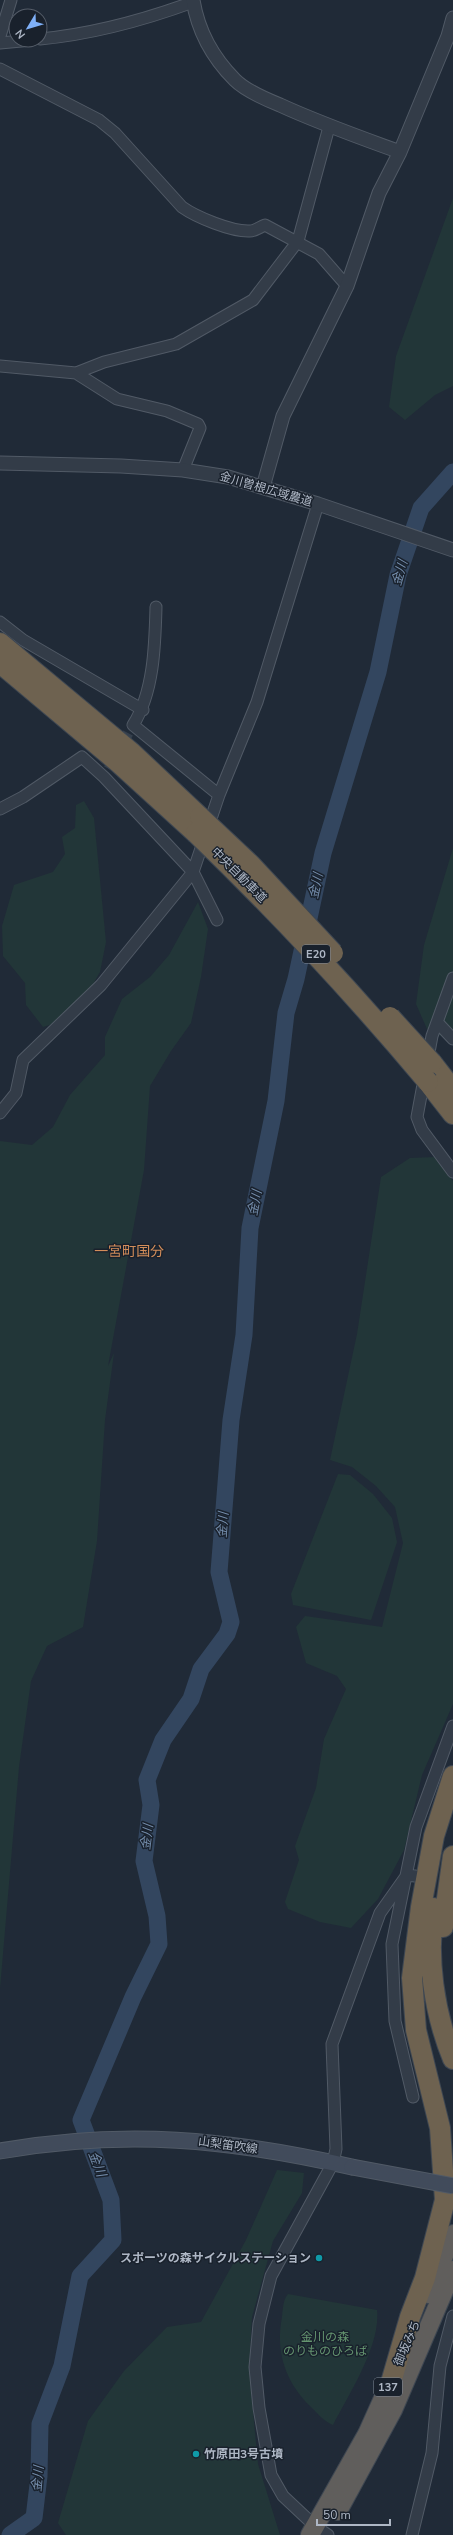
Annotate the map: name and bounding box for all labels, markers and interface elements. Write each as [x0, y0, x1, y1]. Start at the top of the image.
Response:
north arrow [8, 8, 48, 48]
text: N [12, 26, 29, 42]
street label: 金川曽根広域農道 [218, 468, 314, 510]
water label: 金川 [388, 556, 413, 588]
street label: 中央自動車道 [208, 844, 270, 906]
water label: 金川 [304, 869, 328, 901]
road number: E20 [302, 945, 330, 963]
water label: 金川 [244, 1187, 267, 1217]
district label: 一宮町国分 [94, 1242, 164, 1261]
water label: 金川 [213, 1509, 233, 1539]
water label: 金川 [136, 1821, 158, 1851]
street label: 山梨笛吹線 [197, 2133, 259, 2157]
water label: 金川 [84, 2149, 111, 2181]
place label: スポーツの森サイクルステーション [120, 2250, 311, 2266]
marker: スポーツの森サイクルステーション [314, 2253, 324, 2263]
street label: 御坂みち [390, 2318, 424, 2368]
park label: 金川の森 のりものひろば [283, 2329, 367, 2359]
road number: 137 [374, 2378, 402, 2396]
place label: 竹原田3号古墳 [204, 2446, 283, 2462]
marker: 竹原田3号古墳 [191, 2449, 201, 2459]
water label: 金川 [28, 2463, 48, 2493]
scale bar [317, 2501, 390, 2527]
text: 50 m [323, 2507, 351, 2523]

